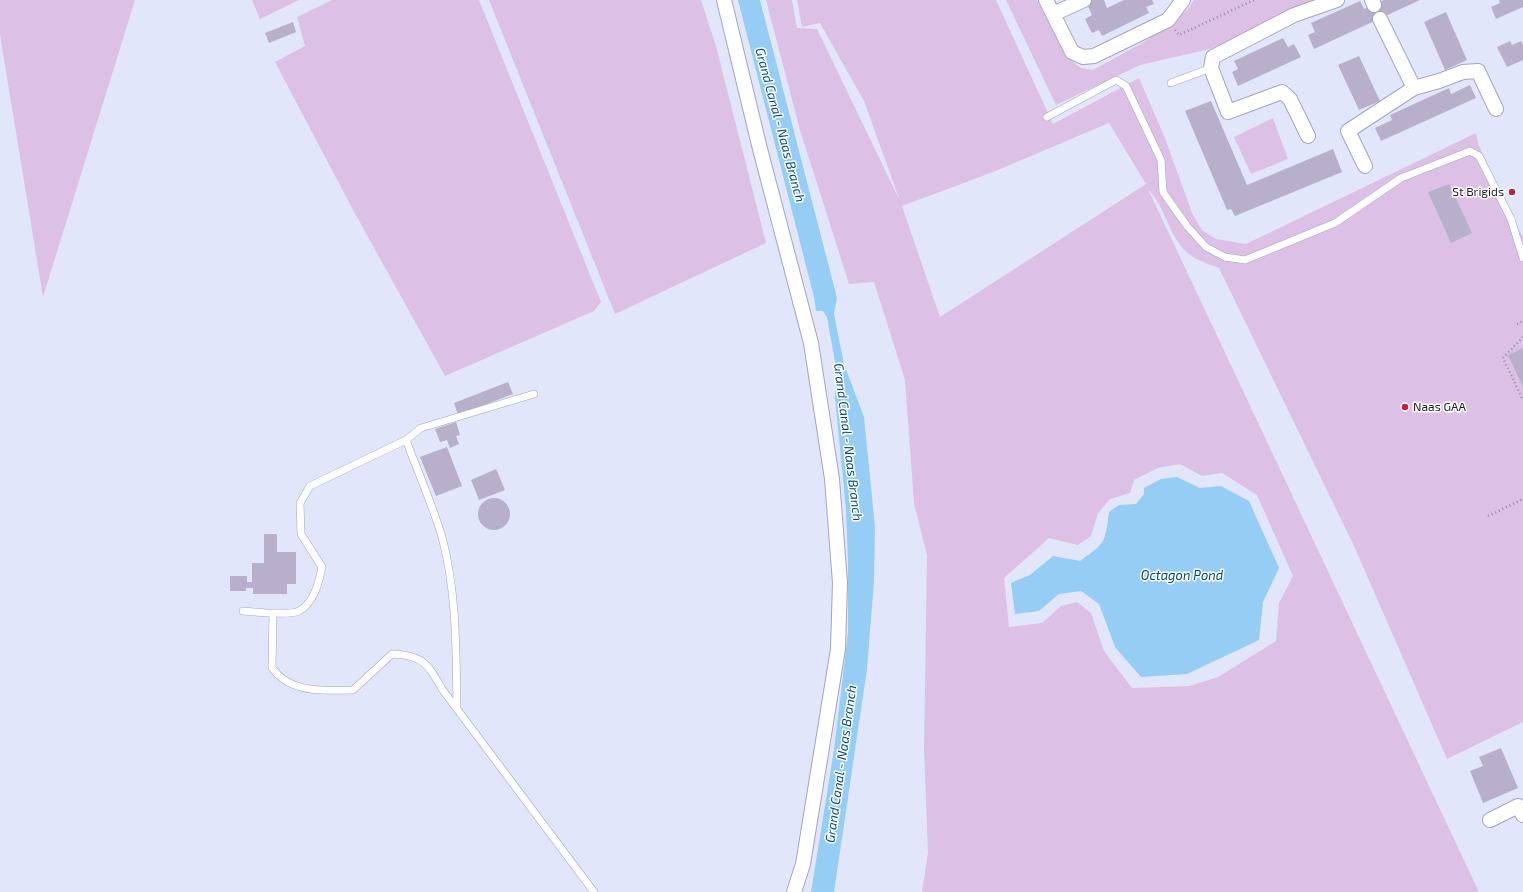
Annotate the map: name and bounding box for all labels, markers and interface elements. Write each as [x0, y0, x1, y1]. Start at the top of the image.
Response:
water label: Grand Canal - Naas Branch [752, 46, 808, 204]
place label: St Brigids [1452, 185, 1504, 199]
marker: St Brigids [1507, 187, 1517, 197]
water label: Grand Canal - Naas Branch [831, 362, 865, 522]
place label: Naas GAA [1413, 400, 1466, 414]
marker: Naas GAA [1400, 402, 1410, 412]
water label: Octagon Pond [1141, 568, 1223, 584]
water label: Grand Canal - Naas Branch [822, 684, 860, 844]

